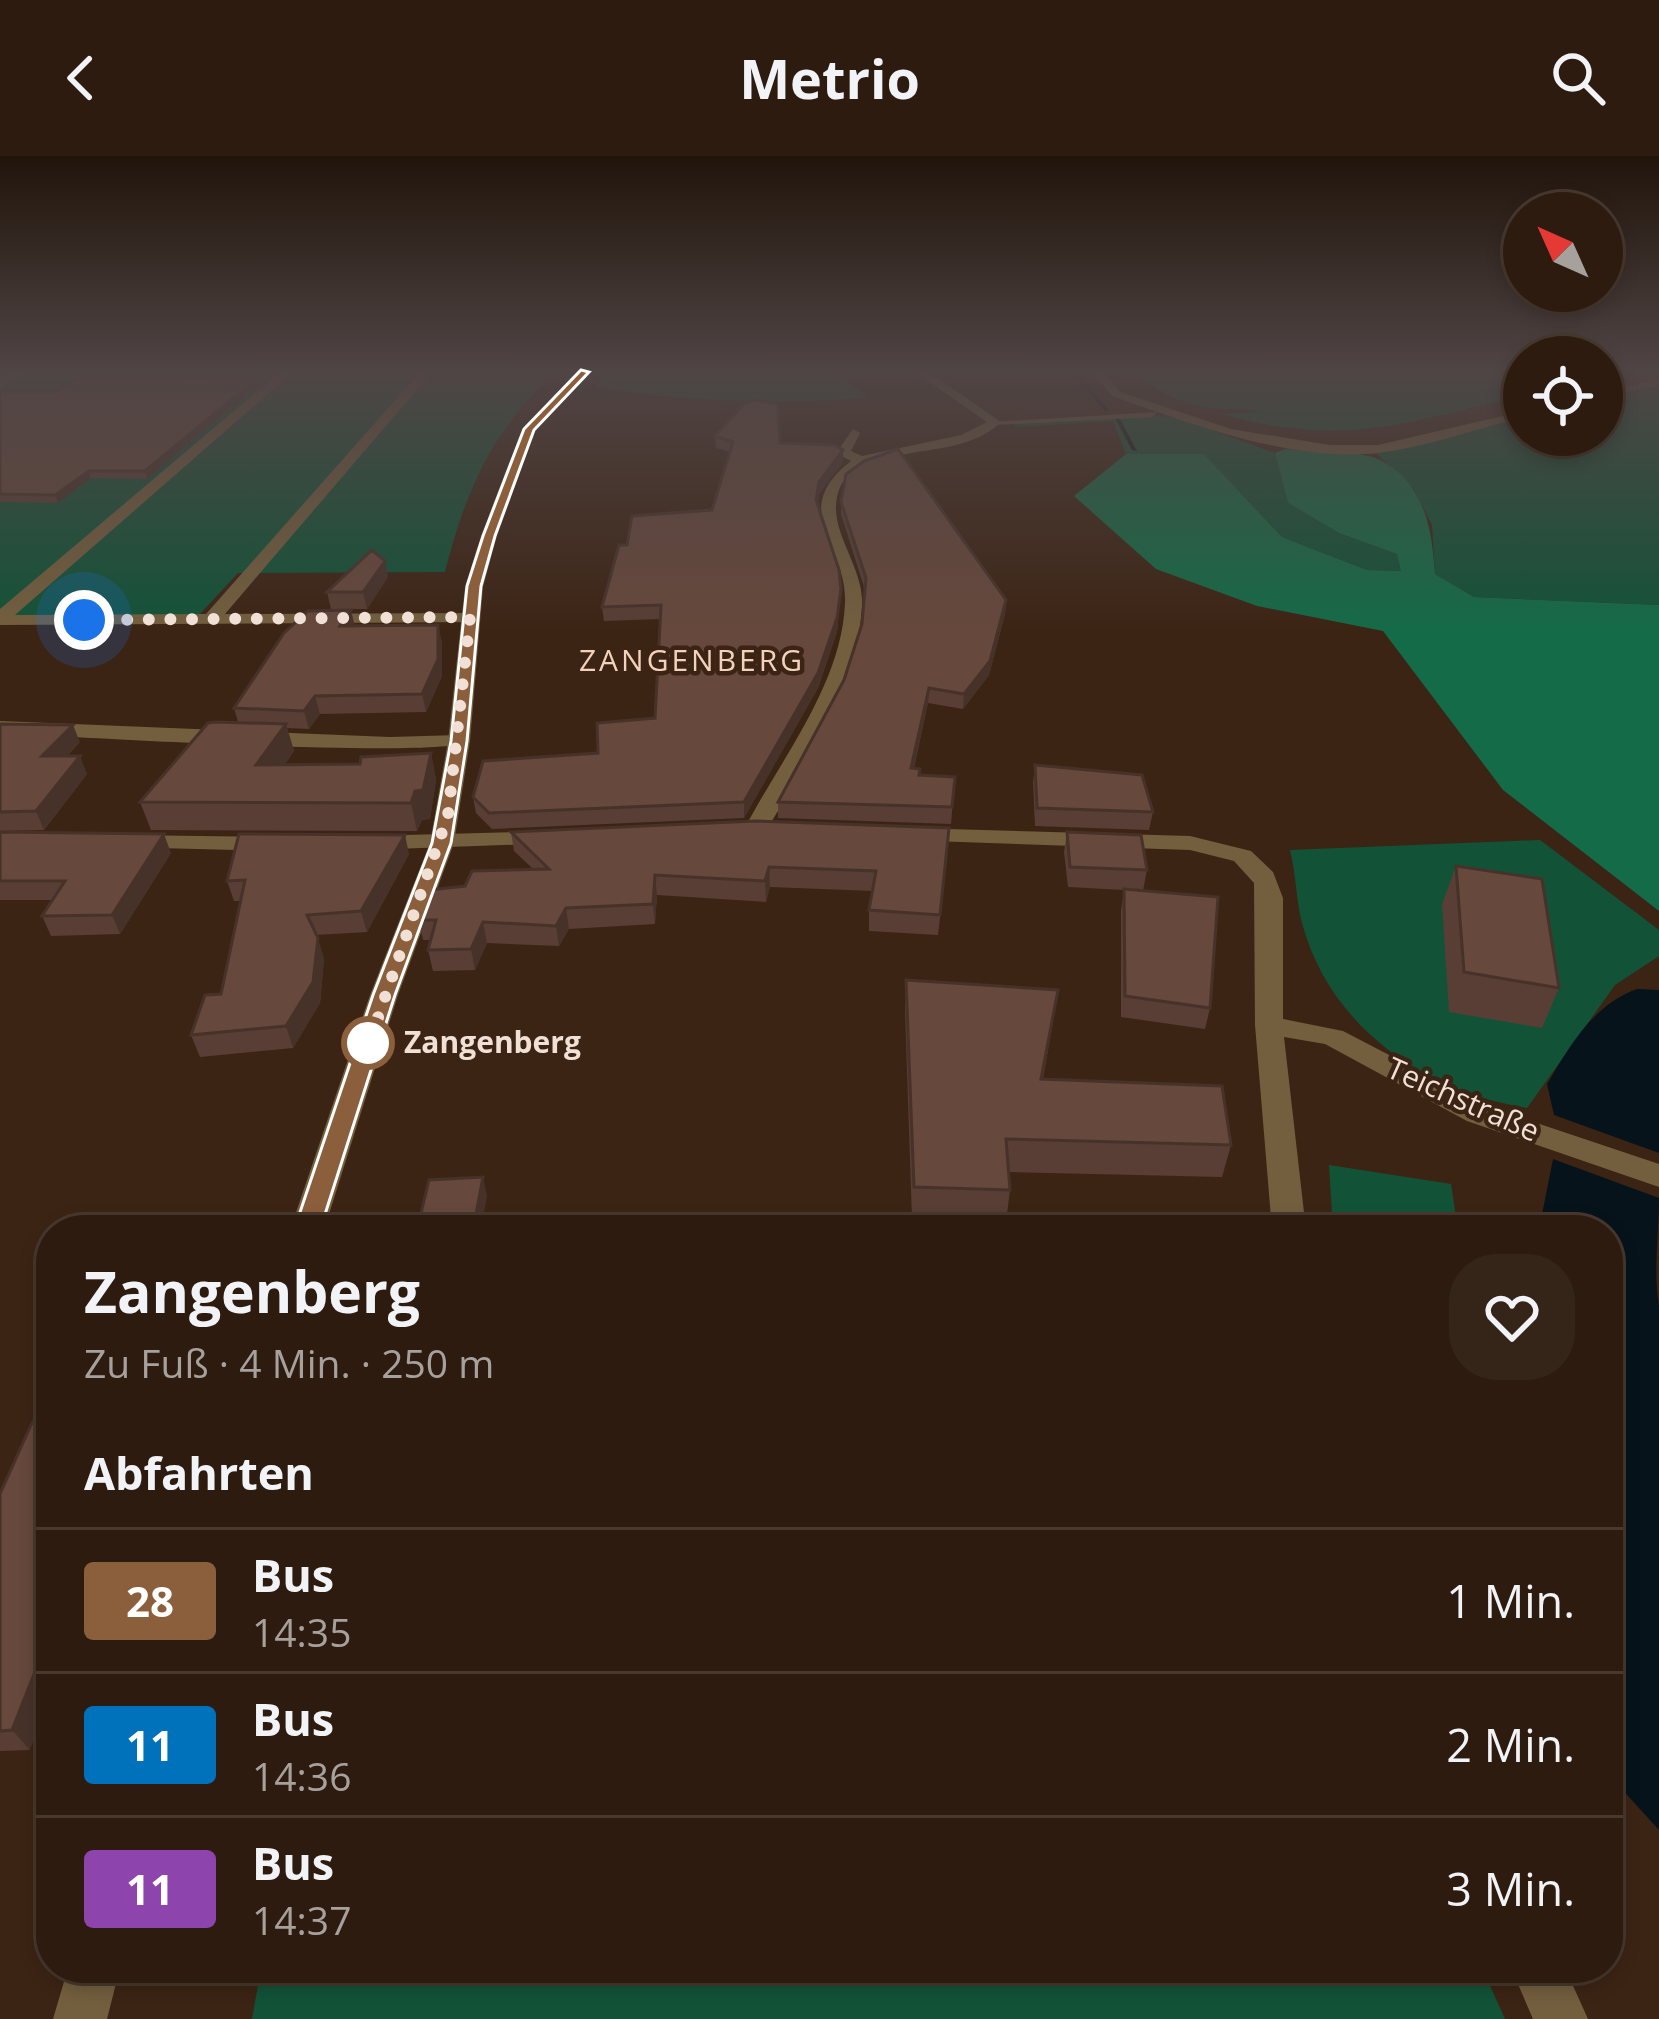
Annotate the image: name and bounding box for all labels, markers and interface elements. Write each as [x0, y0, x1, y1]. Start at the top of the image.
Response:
text: Metrio [739, 41, 920, 115]
icon: back [48, 45, 114, 111]
icon: search [1545, 45, 1611, 111]
north arrow [1503, 192, 1623, 312]
map controls [1503, 192, 1623, 456]
button: locate [1503, 336, 1623, 456]
your location [54, 590, 114, 650]
district label: ZANGENBERG [579, 639, 805, 680]
marker: Zangenberg [343, 1018, 393, 1068]
place label: Zangenberg [404, 1021, 581, 1062]
street label: Teichstraße [1381, 1047, 1546, 1151]
text: Zangenberg [84, 1252, 420, 1330]
button: heart [1449, 1254, 1575, 1380]
text: Zu Fuß · 4 Min. · 250 m [84, 1336, 494, 1389]
text: Abfahrten [84, 1442, 314, 1503]
text: Bus [252, 1544, 334, 1605]
text: 1 Min. [1446, 1570, 1575, 1631]
text: 28 [126, 1572, 174, 1629]
text: 14:35 [252, 1605, 351, 1658]
text: Bus [252, 1688, 334, 1749]
text: 2 Min. [1446, 1714, 1575, 1775]
text: 11 [126, 1716, 174, 1773]
text: 14:36 [252, 1749, 351, 1802]
text: Bus [252, 1832, 334, 1893]
text: 3 Min. [1446, 1858, 1575, 1919]
text: 11 [126, 1860, 174, 1917]
text: 14:37 [252, 1893, 351, 1946]

